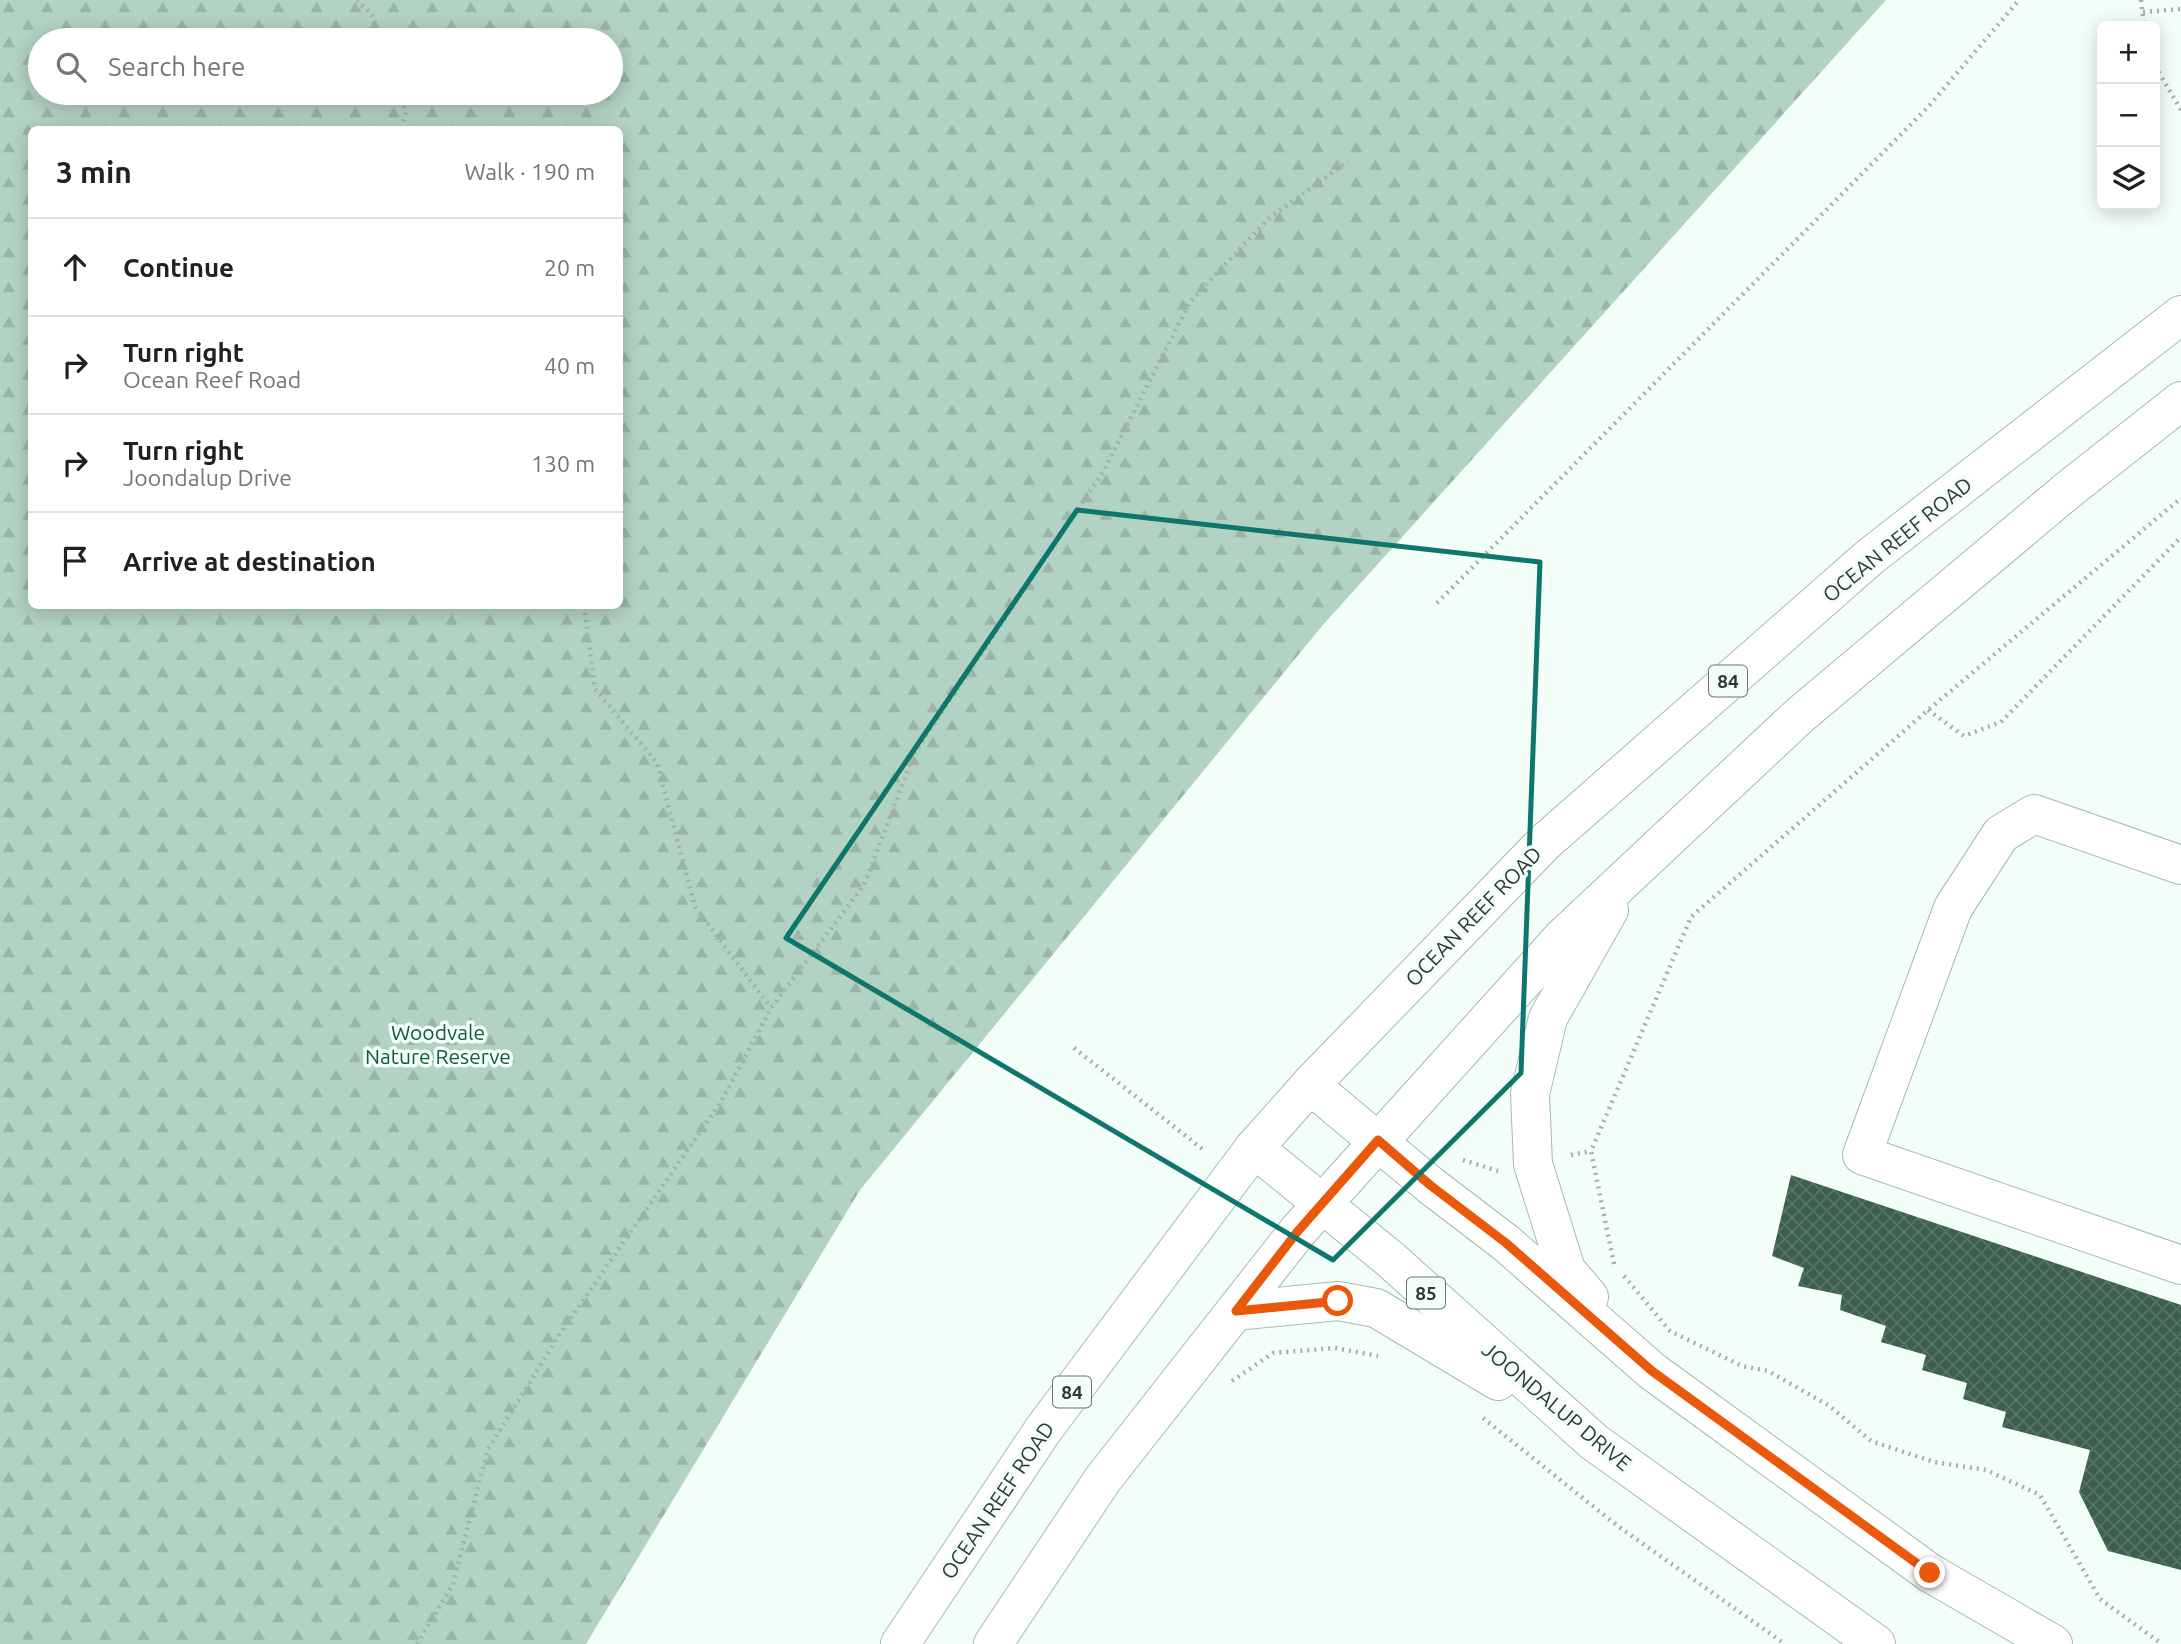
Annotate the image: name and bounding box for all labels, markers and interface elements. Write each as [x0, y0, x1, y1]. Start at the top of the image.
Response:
map controls [2097, 21, 2160, 210]
button: + [2097, 21, 2160, 84]
search box [28, 28, 623, 105]
icon: search [52, 48, 90, 86]
text: Search here [108, 52, 245, 81]
button: − [2097, 84, 2160, 147]
button: layers [2097, 147, 2160, 210]
text: 3 min [56, 155, 132, 189]
text: Walk · 190 m [464, 159, 595, 184]
icon: ahead [56, 248, 94, 286]
text: Continue [123, 253, 234, 282]
text: 20 m [544, 255, 595, 280]
text: Turn right [123, 338, 244, 367]
icon: right [56, 346, 94, 384]
text: 40 m [544, 353, 595, 378]
text: Ocean Reef Road [123, 367, 301, 392]
text: Turn right [123, 436, 244, 465]
icon: right [56, 444, 94, 482]
text: 130 m [531, 451, 595, 476]
text: Joondalup Drive [123, 465, 292, 490]
street label: OCEAN REEF ROAD [1818, 472, 1976, 606]
icon: arrive [56, 542, 94, 580]
text: Arrive at destination [123, 547, 376, 576]
road number: 84 [1709, 666, 1747, 696]
street label: OCEAN REEF ROAD [1400, 841, 1546, 991]
park label: Woodvale Nature Reserve [365, 1020, 511, 1068]
road number: 85 [1407, 1278, 1445, 1308]
route start [1322, 1285, 1353, 1316]
street label: JOONDALUP DRIVE [1478, 1337, 1636, 1475]
road number: 84 [1053, 1376, 1091, 1408]
street label: OCEAN REEF ROAD [935, 1417, 1059, 1583]
route end [1914, 1557, 1945, 1588]

